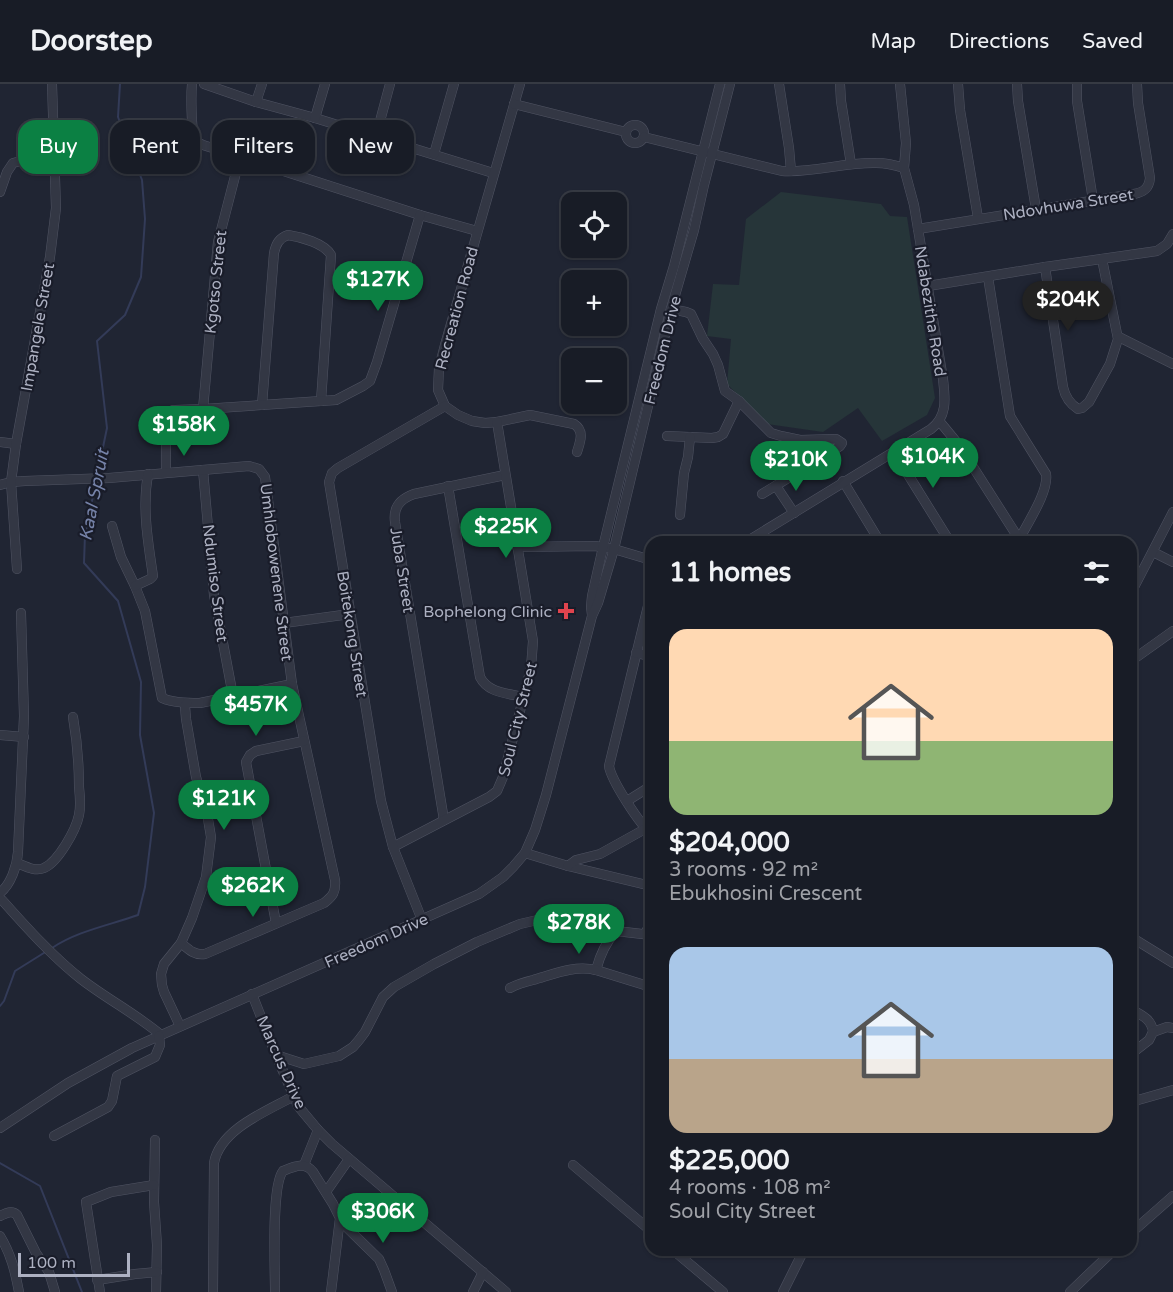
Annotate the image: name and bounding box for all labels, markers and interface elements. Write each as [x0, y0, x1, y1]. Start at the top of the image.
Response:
text: Doorstep [30, 24, 153, 58]
text: Map [870, 29, 916, 54]
text: Directions [949, 29, 1049, 54]
text: Saved [1082, 29, 1143, 54]
chip: Buy [18, 120, 98, 174]
chip: Rent [110, 120, 200, 174]
chip: Filters [212, 120, 315, 174]
chip: New [327, 120, 414, 174]
street label: Ndovhuwa Street [1002, 185, 1135, 225]
map controls [561, 192, 627, 414]
button: locate [561, 192, 627, 258]
street label: Kgotso Street [201, 229, 231, 335]
street label: Recreation Road [431, 244, 483, 372]
street label: Ndabezitha Road [910, 244, 950, 378]
street label: Impangele Street [17, 261, 59, 393]
pin: $127K [336, 261, 420, 312]
text: $127K [346, 268, 410, 292]
button: + [561, 270, 627, 336]
pin: $204K [1026, 281, 1110, 332]
text: $204K [1036, 288, 1100, 312]
street label: Freedom Drive [640, 294, 686, 407]
button: − [561, 348, 627, 414]
pin: $158K [142, 406, 226, 457]
text: $158K [152, 413, 216, 437]
pin: $104K [891, 438, 975, 489]
pin: $210K [754, 441, 838, 492]
water label: Kaal Spruit [74, 445, 114, 543]
text: $104K [901, 445, 965, 469]
text: $210K [764, 448, 828, 472]
street label: Umhlobowenene Street [255, 482, 297, 662]
pin: $225K [464, 508, 548, 559]
text: $225K [474, 515, 538, 539]
street label: Ndumiso Street [198, 523, 232, 643]
street label: Juba Street [385, 526, 419, 614]
icon: filters [1080, 556, 1113, 589]
text: 11 homes [669, 557, 791, 588]
street label: Boitekong Street [332, 569, 372, 699]
place label: Bophelong Clinic [423, 602, 552, 622]
marker: Bophelong Clinic [557, 602, 575, 620]
street label: Soul City Street [494, 660, 542, 778]
icon: home [837, 668, 945, 776]
pin: $457K [214, 686, 298, 737]
text: $457K [224, 693, 288, 717]
pin: $121K [182, 780, 266, 831]
text: $121K [192, 787, 256, 811]
text: $204,000 [669, 827, 790, 858]
text: 3 rooms · 92 m² [669, 858, 818, 882]
pin: $262K [211, 867, 295, 918]
text: $262K [221, 874, 285, 898]
text: Ebukhosini Crescent [669, 882, 862, 906]
pin: $278K [537, 904, 621, 955]
street label: Freedom Drive [321, 909, 431, 973]
text: $278K [547, 911, 611, 935]
icon: home [837, 986, 945, 1094]
street label: Marcus Drive [252, 1013, 311, 1112]
text: $225,000 [669, 1145, 789, 1176]
text: 4 rooms · 108 m² [669, 1176, 831, 1200]
pin: $306K [341, 1193, 425, 1244]
text: $306K [351, 1200, 415, 1224]
text: Soul City Street [669, 1200, 815, 1224]
scale bar [18, 1250, 130, 1278]
text: 100 m [27, 1253, 76, 1273]

